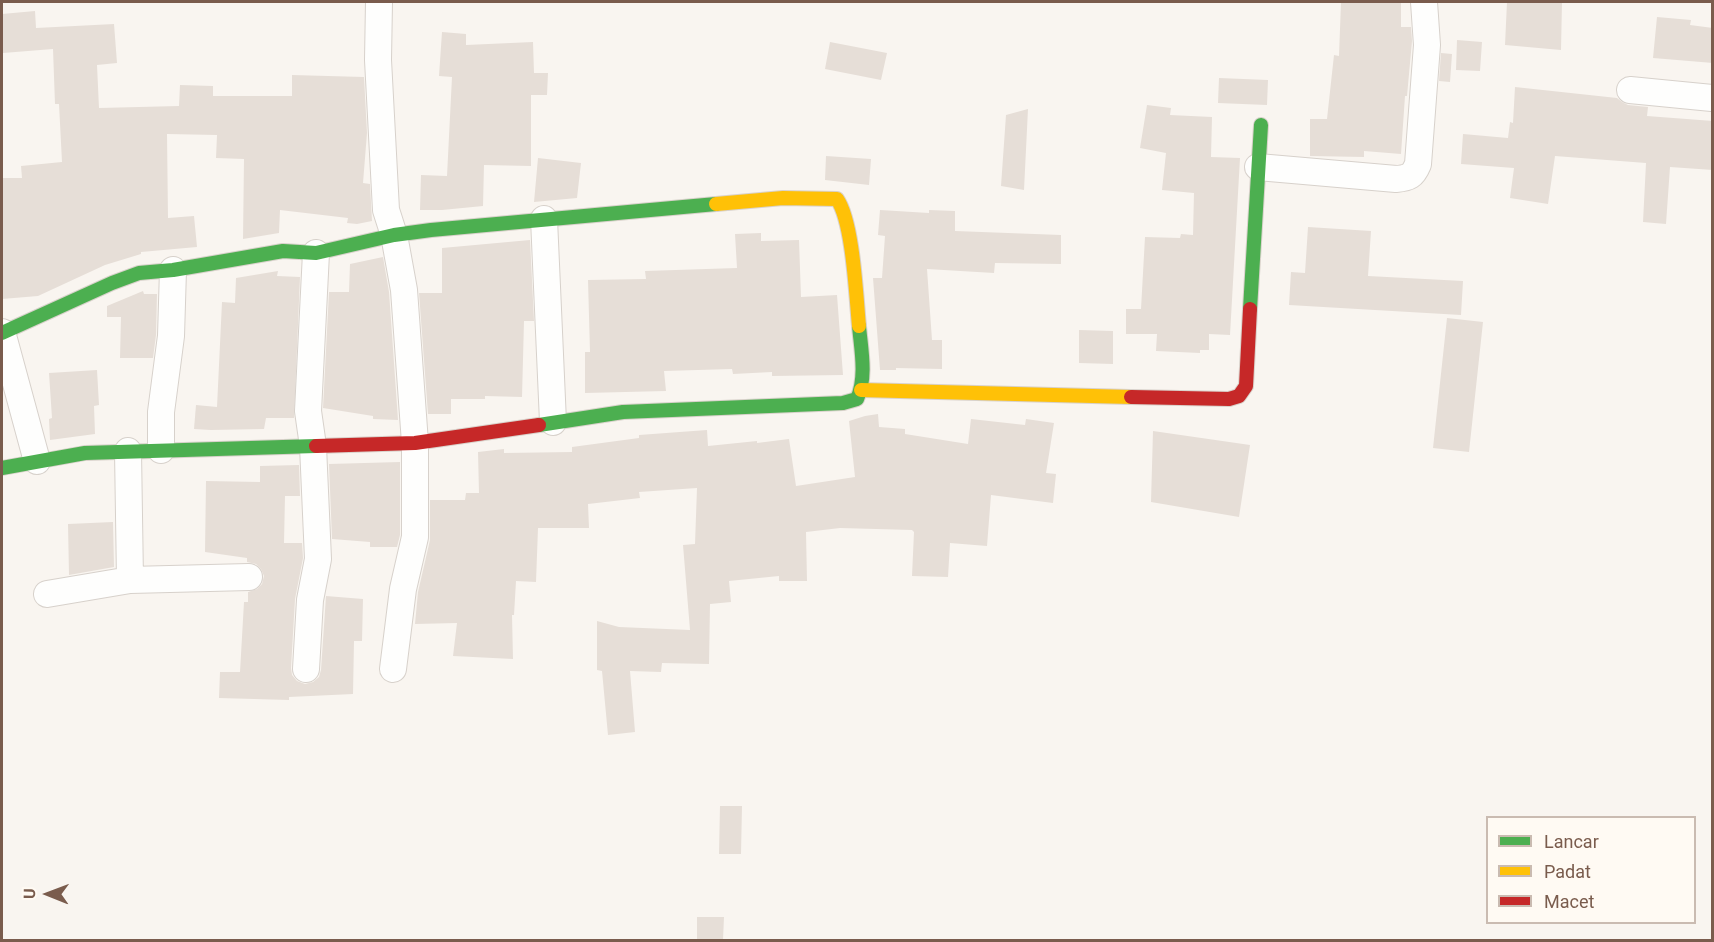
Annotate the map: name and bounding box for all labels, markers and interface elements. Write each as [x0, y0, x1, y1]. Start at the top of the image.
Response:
legend [1486, 816, 1696, 924]
text: Lancar [1544, 831, 1599, 852]
text: Padat [1544, 861, 1591, 882]
north arrow [18, 864, 78, 924]
text: U [20, 888, 39, 899]
text: Macet [1544, 891, 1594, 912]

